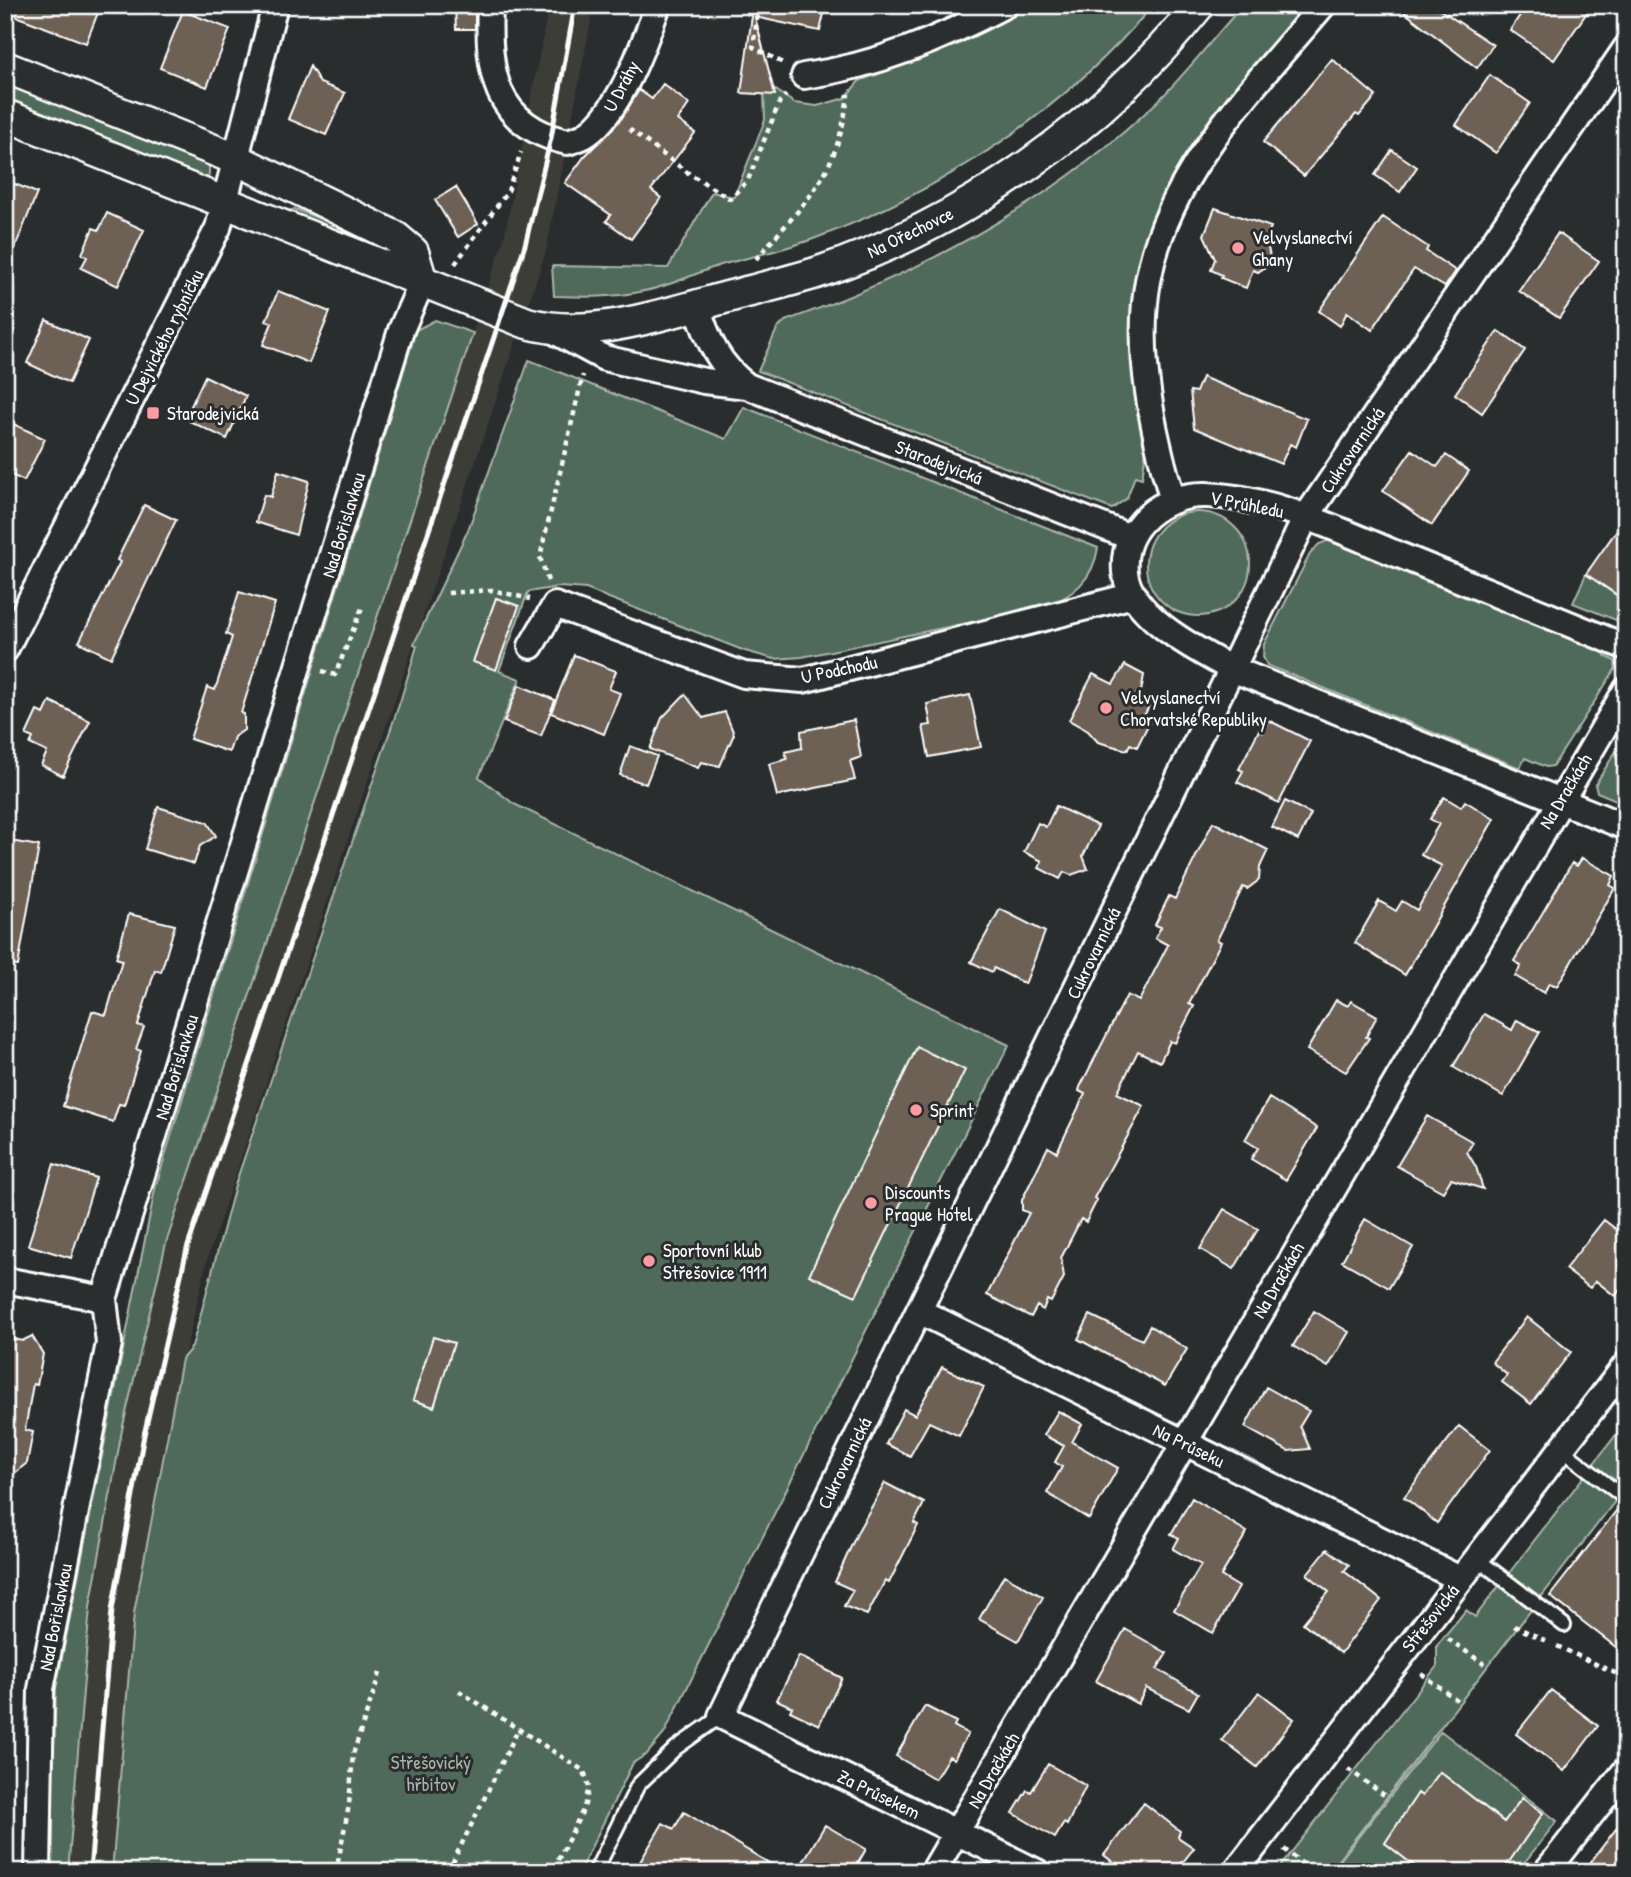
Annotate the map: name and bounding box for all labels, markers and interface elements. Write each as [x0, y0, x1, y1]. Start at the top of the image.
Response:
street label: U Dráhy [597, 56, 645, 116]
street label: Na Ořechovce [863, 200, 958, 264]
place label: Velvyslanectví Ghany [1252, 224, 1353, 272]
marker: Velvyslanectví Ghany [1230, 240, 1246, 256]
street label: U Dejvického rybníčku [118, 264, 210, 409]
place label: Starodejvická [167, 400, 259, 426]
street label: Cukrovarnická [1314, 401, 1391, 498]
marker: Starodejvická [145, 405, 161, 421]
street label: Starodejvická [892, 433, 987, 491]
street label: Nad Bořislavkou [315, 469, 371, 581]
street label: V Průhledu [1208, 484, 1287, 524]
street label: U Podchodu [799, 648, 880, 690]
place label: Velvyslanectví Chorvatské Republiky [1120, 684, 1267, 732]
marker: Velvyslanectví Chorvatské Republiky [1098, 700, 1114, 716]
street label: Na Dračkách [1532, 748, 1598, 834]
street label: Cukrovarnická [1060, 902, 1127, 1003]
street label: Nad Bořislavkou [148, 1011, 204, 1123]
place label: Sprint [930, 1097, 974, 1123]
marker: Sprint [908, 1102, 924, 1118]
place label: Discounts Prague Hotel [885, 1179, 974, 1227]
marker: Discounts Prague Hotel [863, 1195, 879, 1211]
place label: Sportovní klub Střešovice 1911 [663, 1237, 767, 1285]
street label: Na Dračkách [1246, 1237, 1310, 1323]
marker: Sportovní klub Střešovice 1911 [641, 1253, 657, 1269]
street label: Cukrovarnická [811, 1412, 878, 1513]
street label: Na Průseku [1149, 1417, 1229, 1474]
street label: Nad Bořislavkou [32, 1561, 78, 1673]
street label: Střešovická [1395, 1578, 1465, 1657]
street label: Na Dračkách [961, 1727, 1025, 1813]
park label: Střešovický hřbitov [391, 1749, 471, 1797]
street label: Za Průsekem [833, 1763, 925, 1825]

